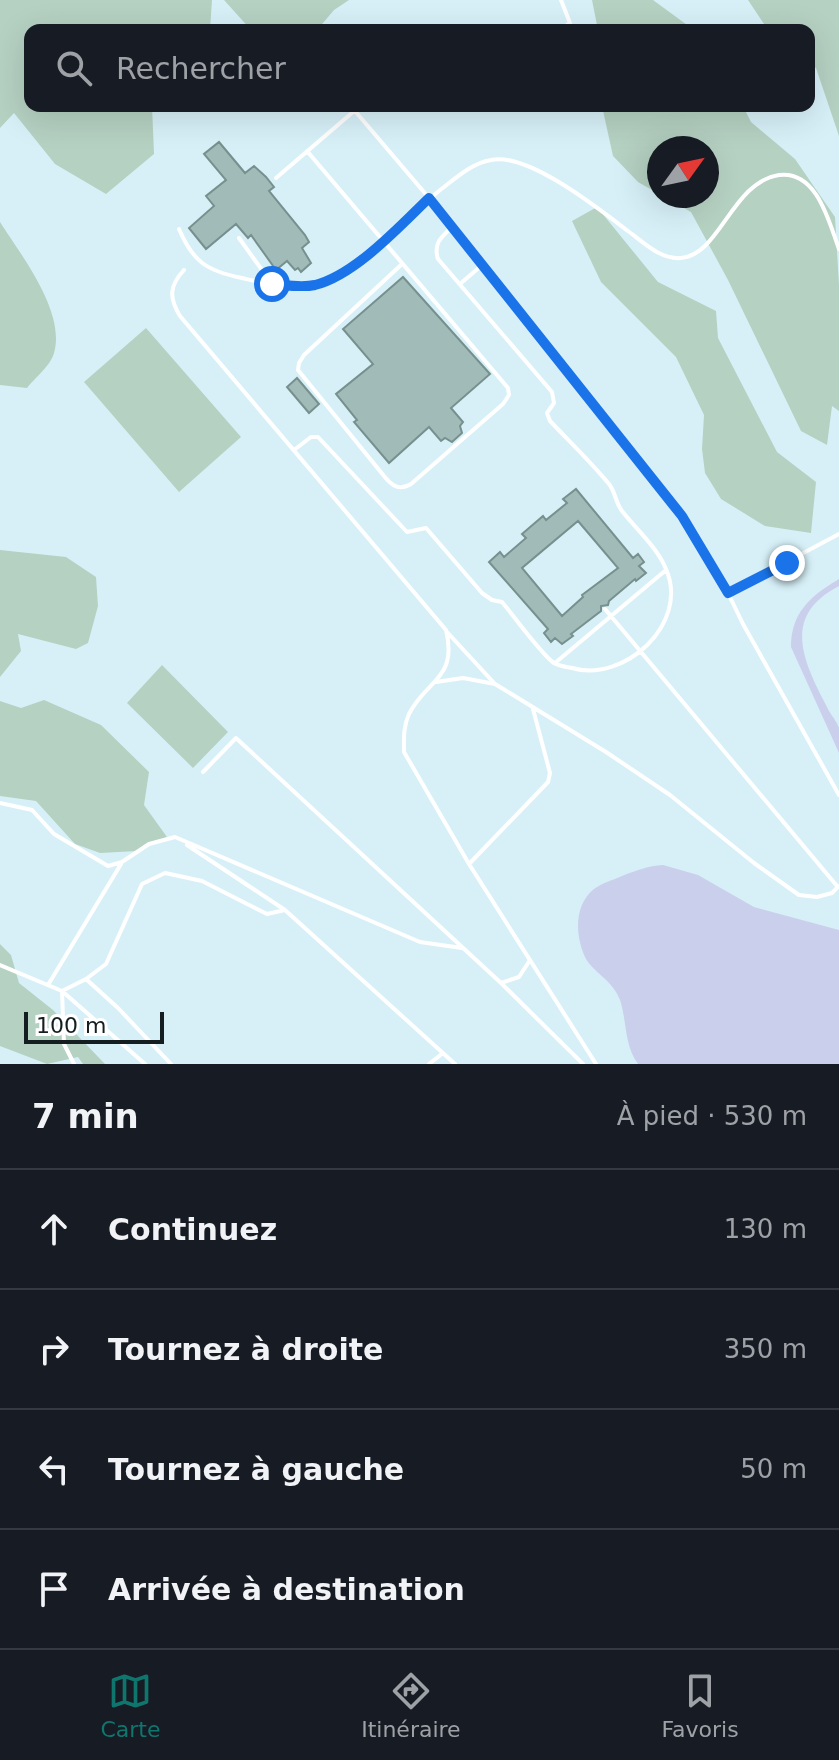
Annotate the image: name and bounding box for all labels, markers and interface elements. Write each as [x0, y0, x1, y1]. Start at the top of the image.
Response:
search box [24, 24, 815, 112]
icon: search [52, 46, 96, 90]
text: Rechercher [116, 51, 286, 86]
north arrow [647, 136, 719, 208]
route start [254, 266, 290, 302]
route end [769, 545, 805, 581]
scale bar [24, 1008, 164, 1044]
text: 100 m [36, 1013, 106, 1038]
text: 7 min [32, 1096, 139, 1136]
text: À pied · 530 m [617, 1101, 807, 1131]
icon: ahead [32, 1207, 76, 1251]
text: Continuez [108, 1212, 277, 1247]
text: 130 m [724, 1214, 807, 1244]
icon: right [32, 1327, 76, 1371]
text: Tournez à droite [108, 1332, 383, 1367]
text: 350 m [724, 1334, 807, 1364]
icon: left [32, 1447, 76, 1491]
text: Tournez à gauche [108, 1452, 404, 1487]
text: 50 m [740, 1454, 807, 1484]
icon: arrive [32, 1567, 76, 1611]
text: Arrivée à destination [108, 1572, 465, 1607]
tab: Carte [100, 1669, 160, 1742]
tab: Itinéraire [361, 1669, 461, 1742]
tab: Favoris [661, 1669, 739, 1742]

